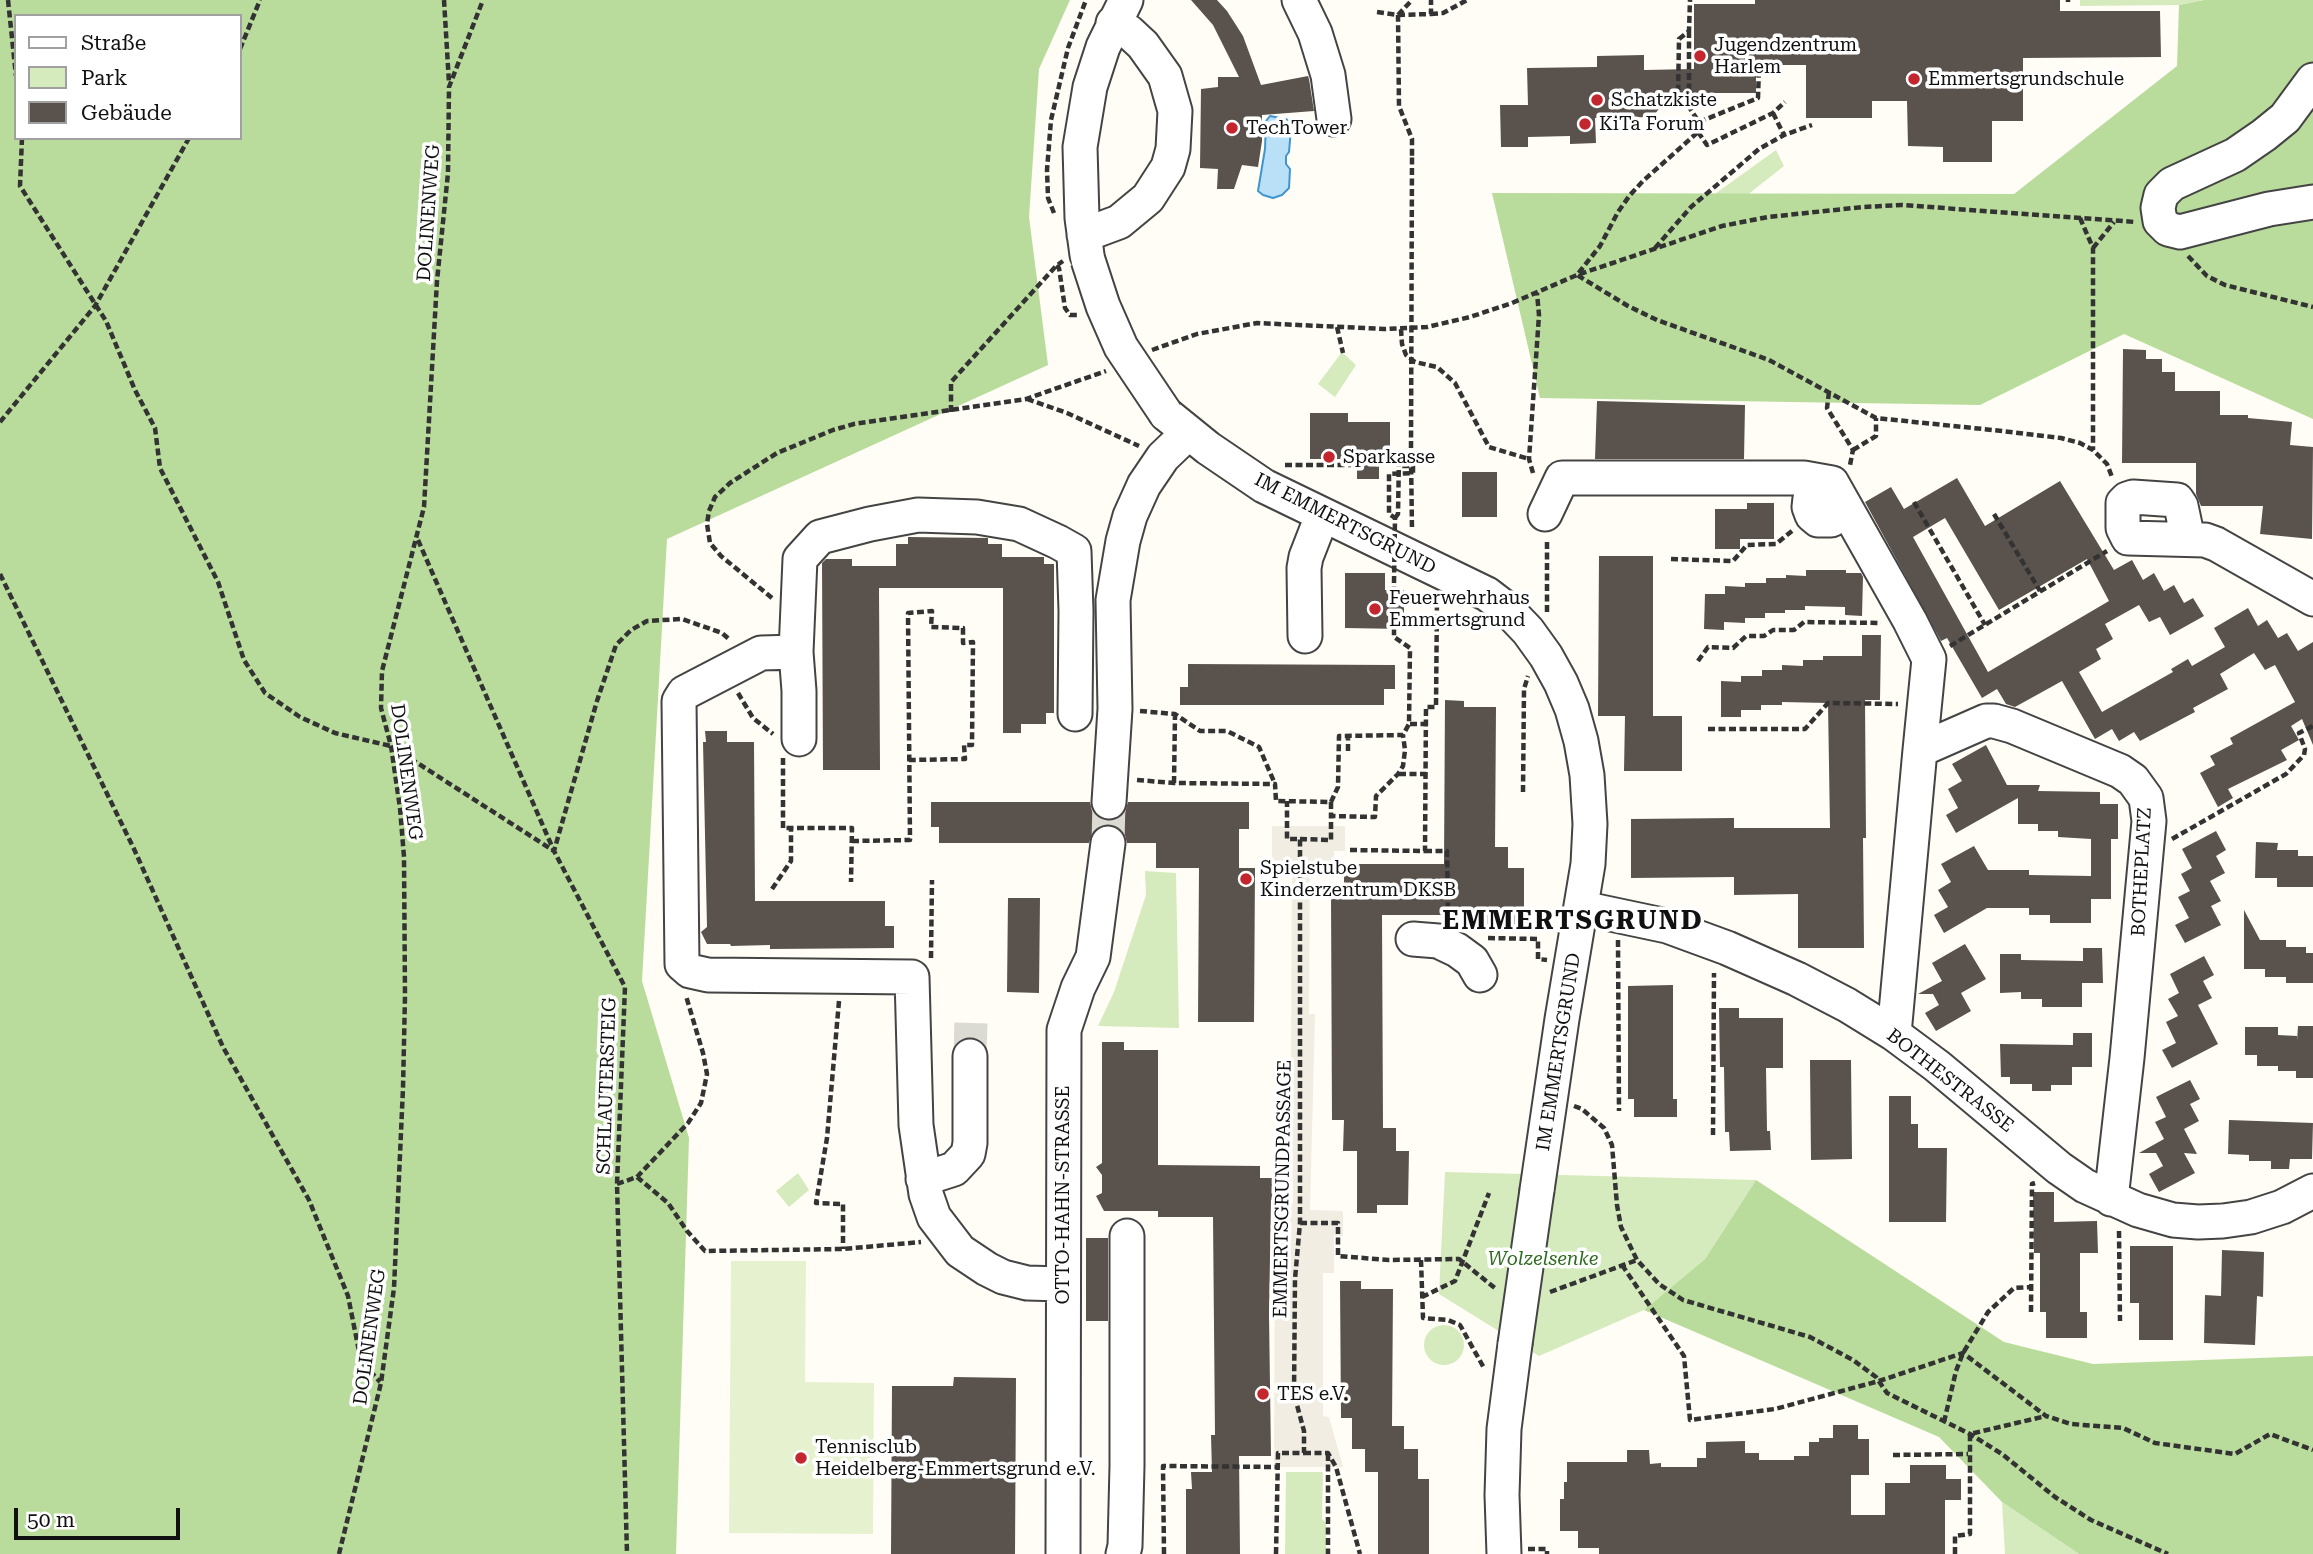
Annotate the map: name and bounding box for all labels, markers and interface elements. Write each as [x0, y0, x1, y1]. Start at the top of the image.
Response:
legend [14, 14, 242, 140]
text: Straße [81, 31, 146, 55]
place label: Jugendzentrum Harlem [1714, 34, 1857, 78]
marker: Jugendzentrum Harlem [1692, 48, 1708, 64]
text: Park [81, 66, 127, 90]
place label: Emmertsgrundschule [1928, 68, 2124, 90]
marker: Emmertsgrundschule [1906, 71, 1922, 87]
place label: Schatzkiste [1611, 89, 1717, 111]
marker: Schatzkiste [1589, 92, 1605, 108]
text: Gebäude [81, 101, 172, 125]
place label: KiTa Forum [1599, 113, 1705, 135]
marker: KiTa Forum [1577, 116, 1593, 132]
place label: TechTower [1246, 117, 1347, 139]
marker: TechTower [1224, 120, 1240, 136]
street label: DOLINENWEG [413, 144, 445, 282]
place label: Sparkasse [1343, 446, 1435, 468]
marker: Sparkasse [1321, 449, 1337, 465]
street label: IM EMMERTSGRUND [1251, 468, 1439, 580]
place label: Feuerwehrhaus Emmertsgrund [1389, 587, 1529, 631]
marker: Feuerwehrhaus Emmertsgrund [1367, 601, 1383, 617]
street label: DOLINENWEG [385, 703, 427, 841]
street label: BOTHEPLATZ [2127, 807, 2157, 937]
place label: Spielstube Kinderzentrum DKSB [1260, 857, 1456, 901]
marker: Spielstube Kinderzentrum DKSB [1238, 871, 1254, 887]
district label: EMMERTSGRUND [1444, 905, 1702, 937]
street label: IM EMMERTSGRUND [1532, 951, 1586, 1153]
street label: SCHLAUTERSTEIG [593, 997, 621, 1175]
street label: BOTHESTRASSE [1882, 1024, 2018, 1138]
street label: EMMERTSGRUNDPASSAGE [1269, 1060, 1297, 1318]
street label: OTTO-HAHN-STRASSE [1052, 1086, 1074, 1304]
park label: Wolzelsenke [1488, 1248, 1598, 1270]
street label: DOLINENWEG [349, 1268, 391, 1406]
place label: TES e.V. [1277, 1383, 1348, 1405]
marker: TES e.V. [1255, 1386, 1271, 1402]
place label: Tennisclub Heidelberg-Emmertsgrund e.V. [815, 1436, 1096, 1480]
marker: Tennisclub Heidelberg-Emmertsgrund e.V. [793, 1450, 809, 1466]
scale bar [18, 1494, 184, 1538]
text: 50 m [27, 1508, 75, 1532]

